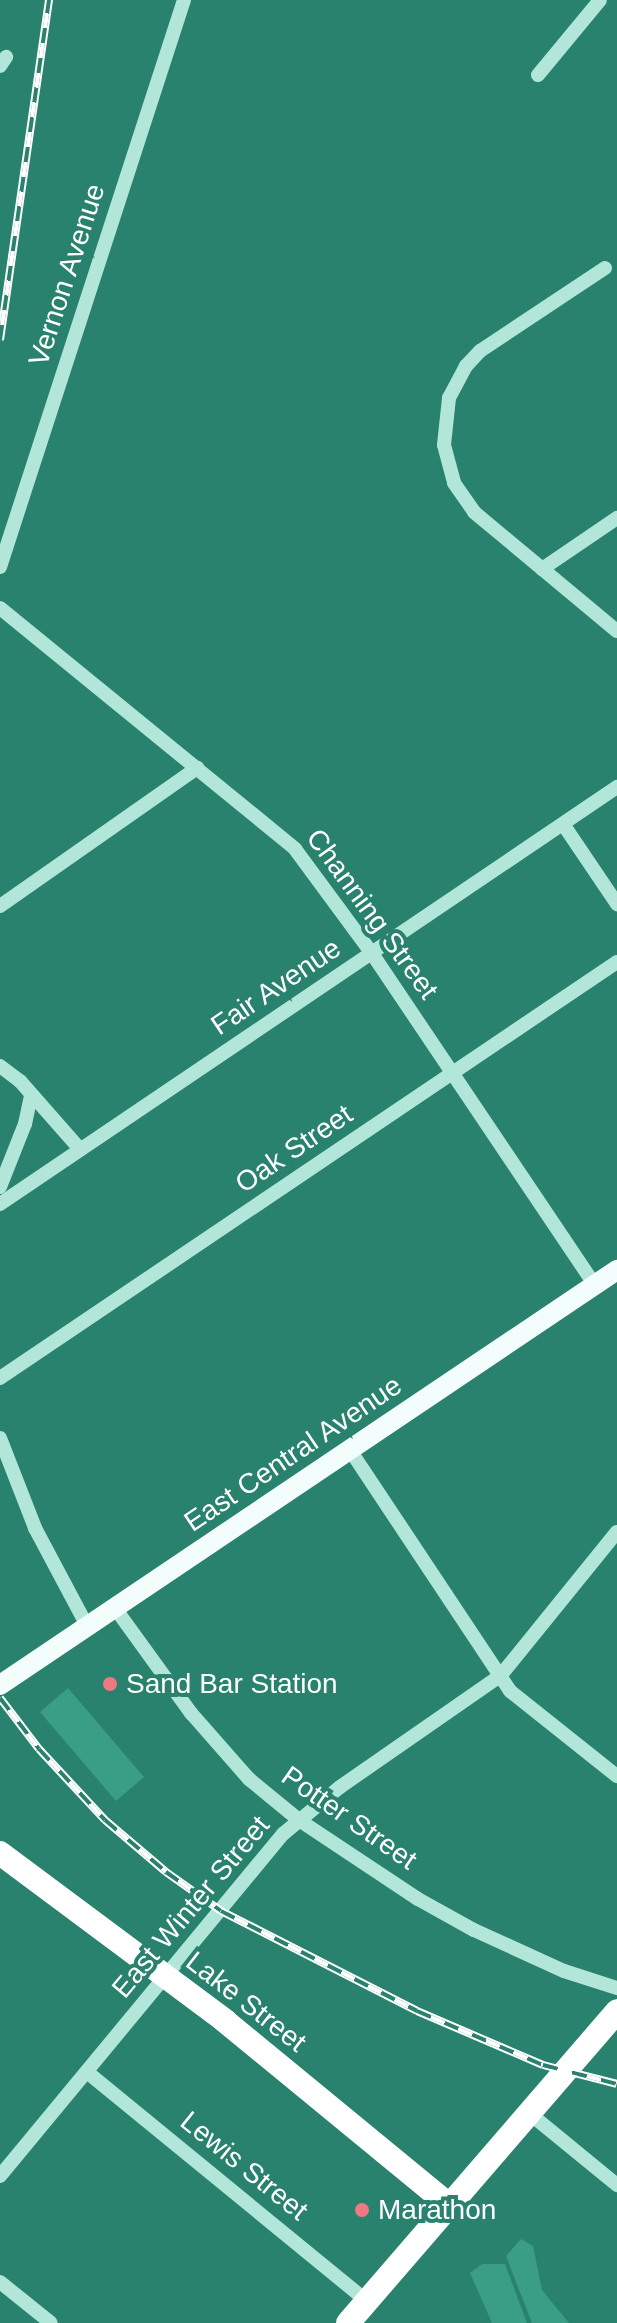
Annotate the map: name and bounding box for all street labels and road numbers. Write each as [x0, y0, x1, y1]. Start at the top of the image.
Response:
street label: Vernon Avenue [22, 179, 112, 371]
street label: Channing Street [299, 822, 445, 1006]
street label: Fair Avenue [204, 931, 348, 1043]
street label: Oak Street [229, 1098, 359, 1200]
street label: East Central Avenue [177, 1368, 409, 1540]
street label: Potter Street [275, 1759, 423, 1877]
street label: East Winter Street [105, 1809, 277, 2005]
street label: Lake Street [179, 1945, 313, 2059]
street label: Lewis Street [174, 2104, 314, 2228]

